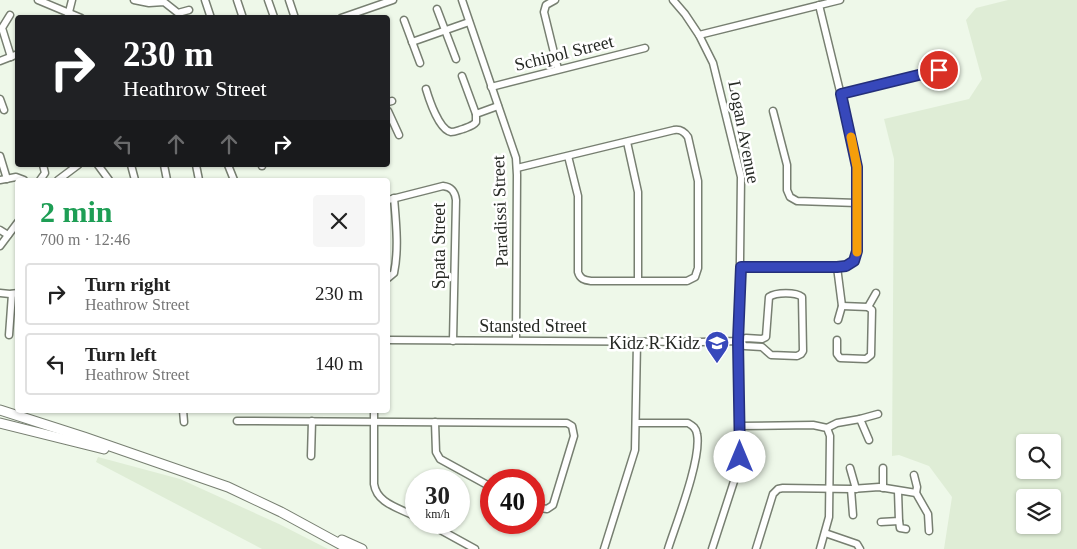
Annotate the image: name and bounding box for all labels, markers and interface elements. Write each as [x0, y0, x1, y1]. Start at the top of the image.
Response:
street label: Schipol Street [512, 31, 616, 75]
icon: right [40, 35, 105, 100]
text: 230 m [123, 35, 213, 74]
pin [918, 49, 960, 91]
icon: arrive [925, 56, 953, 84]
text: Heathrow Street [123, 76, 267, 101]
street label: Logan Avenue [724, 79, 764, 185]
icon: left [109, 130, 137, 158]
icon: ahead [162, 130, 190, 158]
icon: ahead [215, 130, 243, 158]
icon: right [268, 130, 296, 158]
street label: Paradissi Street [488, 155, 512, 267]
text: 2 min [40, 195, 113, 228]
button: close [313, 195, 365, 247]
street label: Spata Street [429, 203, 449, 289]
text: 700 m · 12:46 [40, 231, 130, 248]
text: Turn right [85, 274, 170, 295]
icon: right [42, 280, 70, 308]
text: 230 m [315, 283, 363, 304]
text: Heathrow Street [85, 296, 189, 313]
street label: Stansted Street [479, 316, 587, 336]
school or university icon: Kidz R Kidz [704, 330, 730, 364]
place label: Kidz R Kidz [609, 333, 700, 353]
text: Turn left [85, 344, 157, 365]
icon: left [42, 350, 70, 378]
text: 140 m [315, 353, 363, 374]
text: Heathrow Street [85, 366, 189, 383]
position arrow [713, 430, 765, 482]
map controls [1016, 434, 1061, 534]
button: search [1016, 434, 1061, 479]
speed limit sign: 40 [480, 469, 545, 534]
text: 30 [425, 482, 450, 509]
button: layers [1016, 489, 1061, 534]
text: km/h [425, 507, 450, 521]

